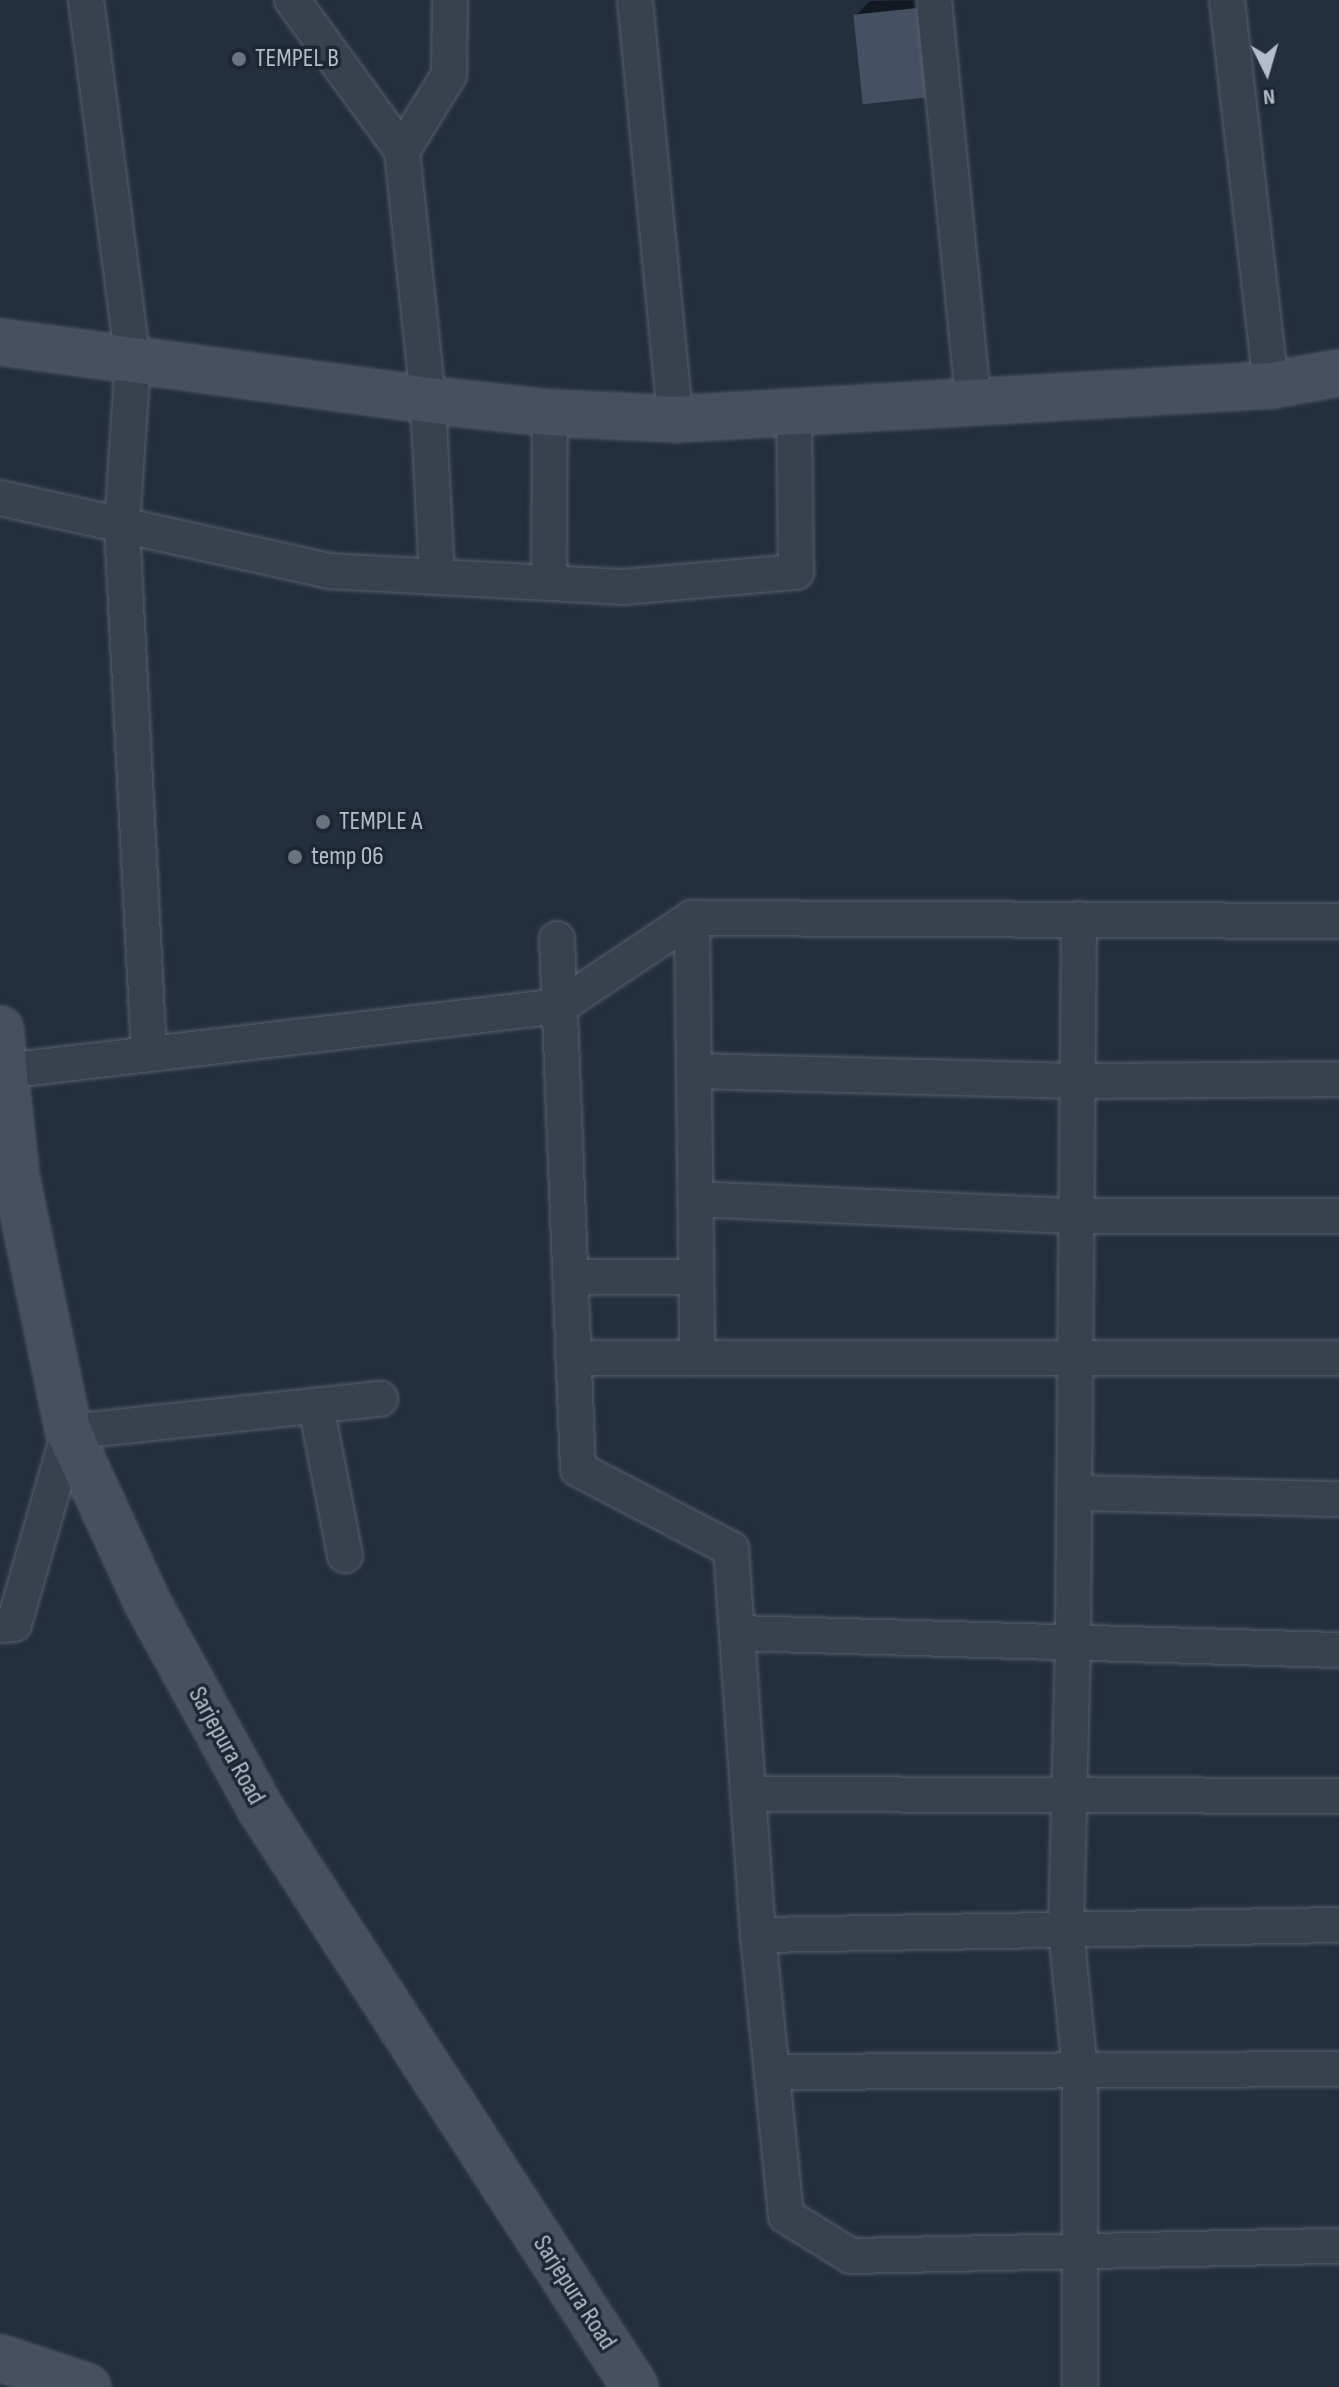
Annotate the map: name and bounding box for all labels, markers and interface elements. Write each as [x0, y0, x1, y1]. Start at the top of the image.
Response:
north arrow [1227, 32, 1307, 112]
place label: TEMPEL B [255, 43, 339, 75]
marker: TEMPEL B [230, 50, 248, 68]
text: N [1262, 82, 1276, 110]
place label: TEMPLE A [339, 806, 422, 838]
marker: TEMPLE A [314, 813, 332, 831]
place label: temp 06 [311, 841, 384, 873]
marker: temp 06 [286, 848, 304, 866]
street label: Sarjepura Road [181, 1682, 271, 1810]
street label: Sarjepura Road [526, 2230, 622, 2356]

